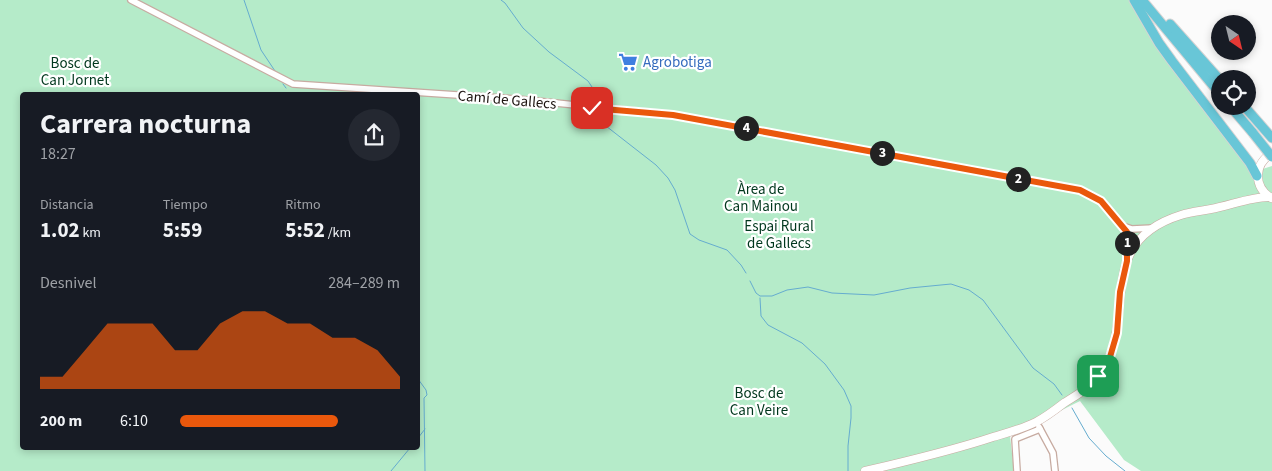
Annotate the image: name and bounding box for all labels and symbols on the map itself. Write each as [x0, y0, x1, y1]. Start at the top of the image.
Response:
north arrow [1211, 15, 1256, 60]
supermarket icon: Agrobotiga [617, 51, 639, 73]
place label: Agrobotiga [643, 52, 712, 73]
park label: Bosc de Can Jornet [41, 53, 109, 91]
street label: Camí de Gallecs [457, 85, 557, 115]
pin [571, 87, 613, 129]
pin: 4 [734, 116, 758, 140]
pin: 3 [870, 140, 894, 166]
pin: 2 [1006, 166, 1030, 192]
park label: Àrea de Can Mainou [724, 179, 798, 217]
park label: Espai Rural de Gallecs [744, 216, 814, 254]
pin: 1 [1114, 230, 1140, 256]
pin [1077, 355, 1119, 397]
park label: Bosc de Can Veire [730, 383, 788, 421]

